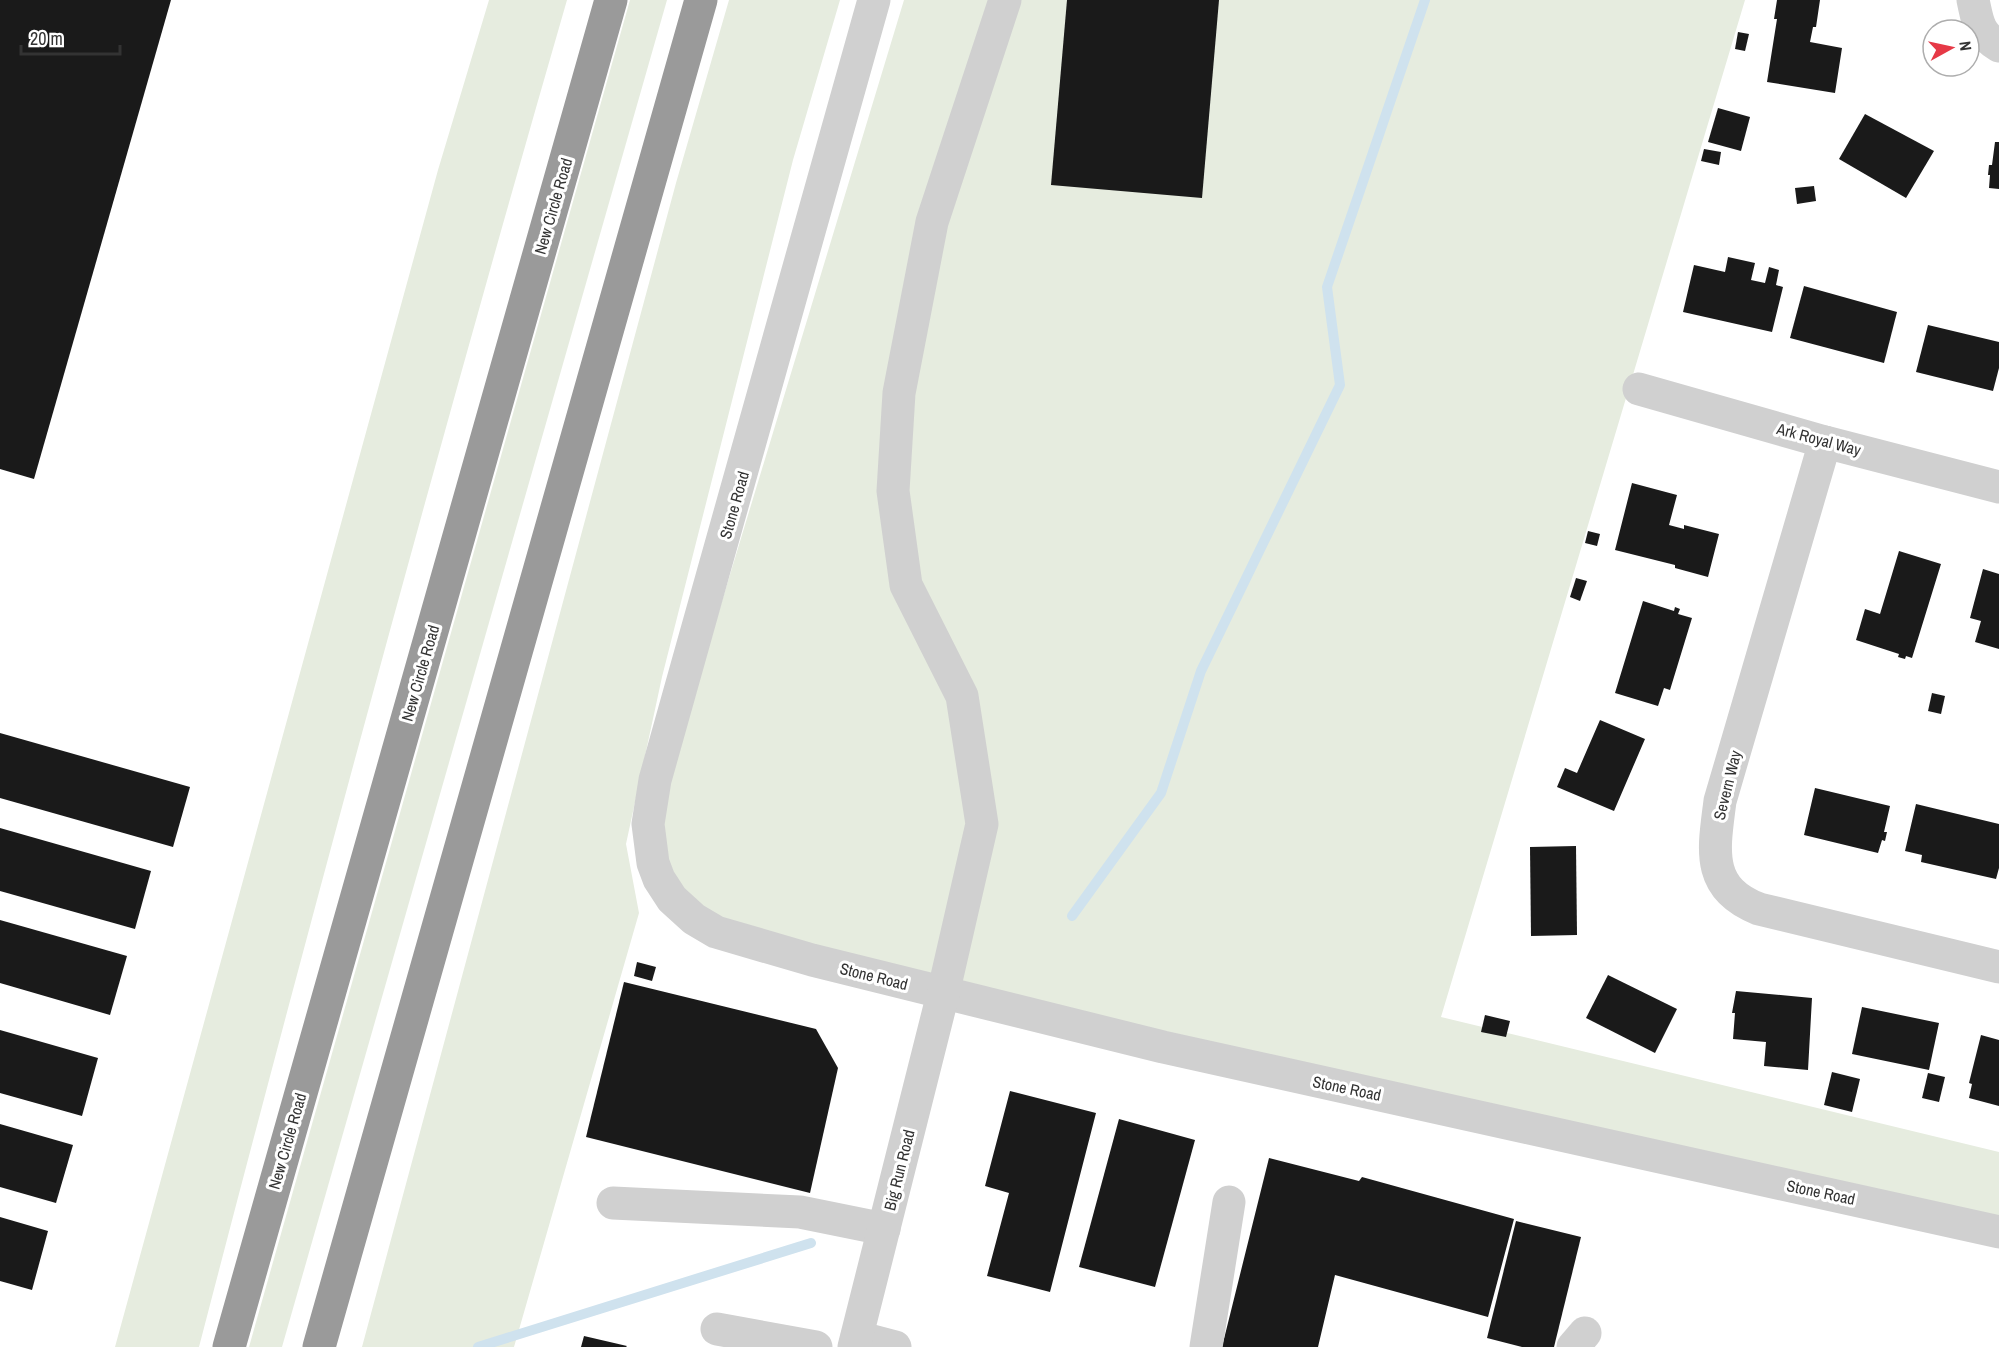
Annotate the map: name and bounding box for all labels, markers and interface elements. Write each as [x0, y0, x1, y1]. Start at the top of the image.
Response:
scale bar [21, 18, 120, 56]
north arrow [1921, 18, 1981, 78]
text: 20 m [30, 26, 63, 51]
text: N [1954, 40, 1977, 52]
street label: New Circle Road [529, 155, 577, 257]
street label: Ark Royal Way [1774, 417, 1864, 461]
street label: Stone Road [714, 469, 754, 541]
street label: New Circle Road [396, 622, 444, 724]
street label: Severn Way [1708, 747, 1746, 822]
street label: Stone Road [838, 957, 910, 995]
street label: Stone Road [1311, 1070, 1383, 1106]
street label: New Circle Road [263, 1090, 311, 1192]
street label: Big Run Road [878, 1127, 920, 1213]
street label: Stone Road [1785, 1174, 1857, 1210]

